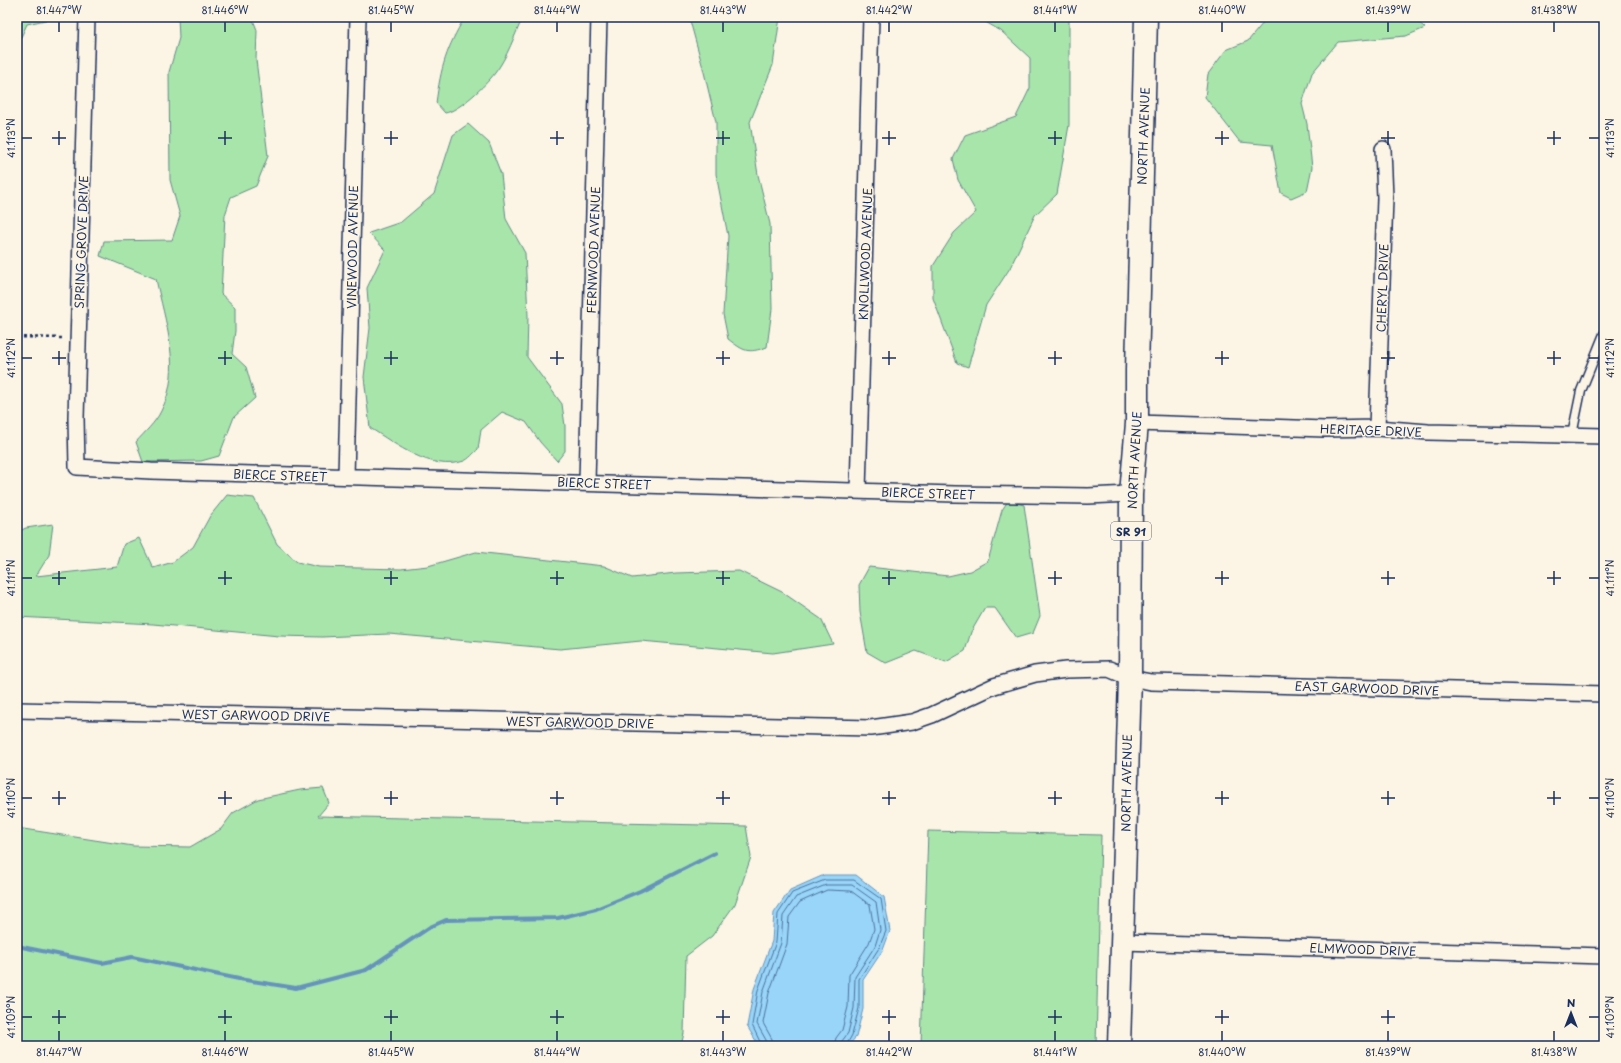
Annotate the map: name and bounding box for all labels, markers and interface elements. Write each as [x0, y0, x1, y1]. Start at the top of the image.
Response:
text: 81.447°W [36, 2, 83, 17]
text: 81.446°W [202, 2, 249, 17]
text: 81.445°W [368, 2, 415, 17]
text: 81.444°W [534, 2, 581, 17]
text: 81.443°W [700, 2, 747, 17]
text: 81.442°W [866, 2, 913, 17]
text: 81.441°W [1033, 2, 1078, 17]
text: 81.440°W [1198, 2, 1246, 17]
text: 81.439°W [1365, 2, 1412, 17]
text: 81.438°W [1531, 2, 1578, 17]
street label: NORTH AVENUE [1132, 87, 1154, 185]
text: 41.113°N [3, 118, 18, 158]
text: 41.113°N [1602, 118, 1617, 158]
street label: SPRING GROVE DRIVE [70, 175, 92, 309]
street label: VINEWOOD AVENUE [342, 185, 362, 309]
street label: FERNWOOD AVENUE [582, 186, 604, 314]
street label: KNOLLWOOD AVENUE [854, 188, 876, 320]
street label: CHERYL DRIVE [1371, 243, 1393, 333]
text: 41.112°N [3, 338, 18, 378]
text: 41.112°N [1602, 338, 1617, 378]
street label: NORTH AVENUE [1122, 411, 1146, 509]
street label: HERITAGE DRIVE [1320, 419, 1422, 441]
street label: BIERCE STREET [233, 464, 328, 486]
street label: BIERCE STREET [557, 472, 652, 494]
street label: BIERCE STREET [881, 482, 976, 504]
road number: SR 91 [1111, 522, 1151, 540]
text: 41.111°N [3, 559, 18, 597]
text: 41.111°N [1602, 559, 1617, 597]
street label: EAST GARWOOD DRIVE [1294, 676, 1440, 700]
street label: WEST GARWOOD DRIVE [182, 705, 330, 725]
street label: WEST GARWOOD DRIVE [506, 712, 654, 732]
street label: NORTH AVENUE [1116, 734, 1136, 832]
text: 41.110°N [3, 778, 18, 818]
text: 41.110°N [1602, 778, 1617, 818]
street label: ELMWOOD DRIVE [1309, 938, 1417, 960]
north arrow [1551, 993, 1591, 1033]
text: N [1567, 994, 1576, 1011]
text: 41.109°N [3, 995, 18, 1038]
text: 41.109°N [1602, 995, 1617, 1038]
text: 81.447°W [36, 1044, 83, 1059]
text: 81.446°W [202, 1044, 249, 1059]
text: 81.445°W [368, 1044, 415, 1059]
text: 81.444°W [534, 1044, 581, 1059]
text: 81.443°W [700, 1044, 747, 1059]
text: 81.442°W [866, 1044, 913, 1059]
text: 81.441°W [1033, 1044, 1078, 1059]
text: 81.440°W [1198, 1044, 1246, 1059]
text: 81.439°W [1365, 1044, 1412, 1059]
text: 81.438°W [1531, 1044, 1578, 1059]

